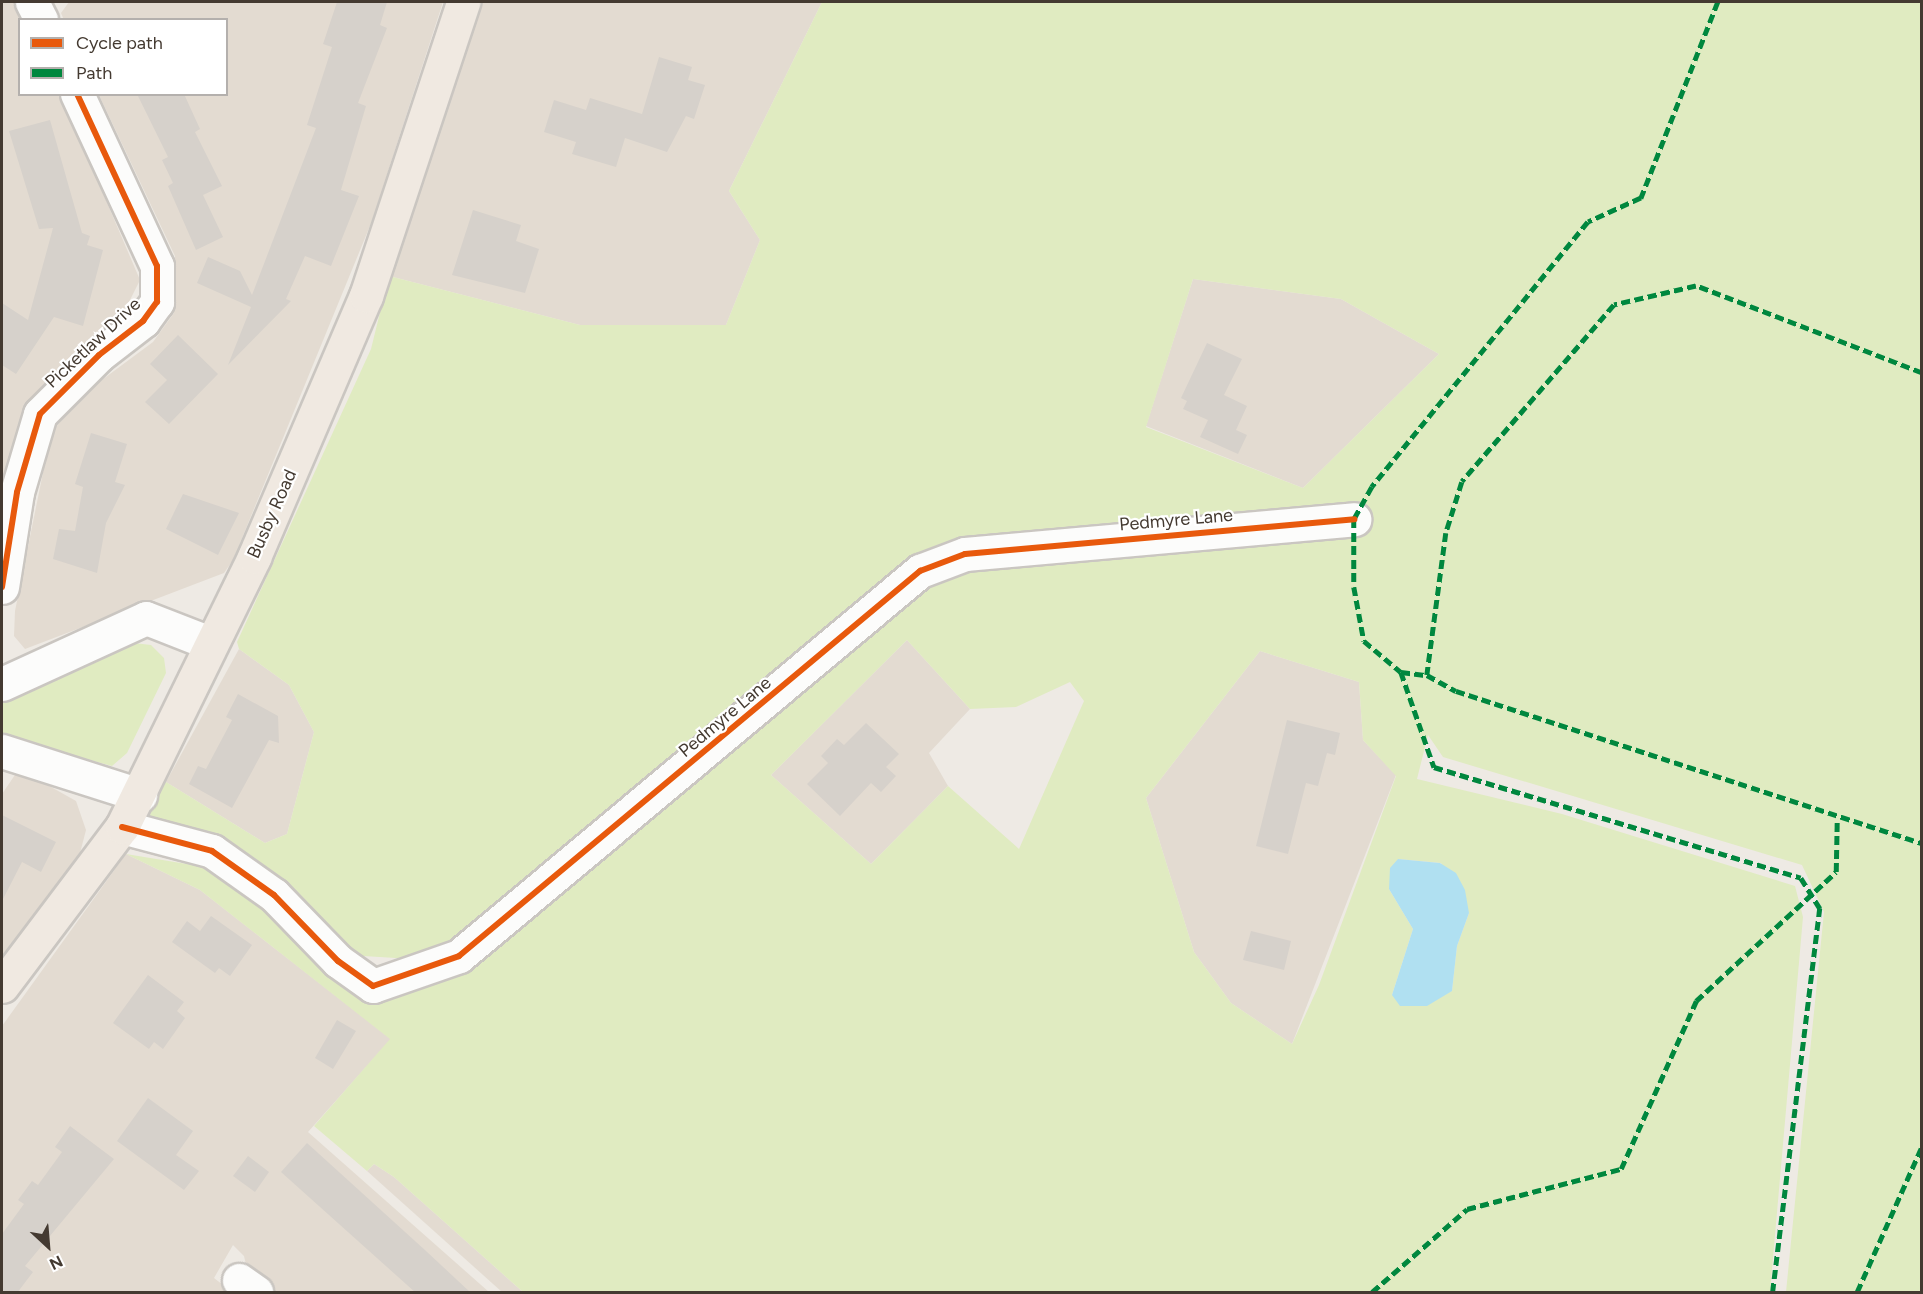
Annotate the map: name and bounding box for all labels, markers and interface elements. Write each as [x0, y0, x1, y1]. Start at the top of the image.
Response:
legend [18, 18, 228, 96]
text: Cycle path [76, 32, 163, 54]
text: Path [76, 62, 112, 84]
street label: Picketlaw Drive [41, 293, 145, 393]
street label: Busby Road [243, 466, 301, 562]
street label: Pedmyre Lane [1118, 504, 1234, 536]
street label: Pedmyre Lane [674, 672, 776, 762]
north arrow [18, 1216, 78, 1276]
text: N [46, 1251, 66, 1274]

